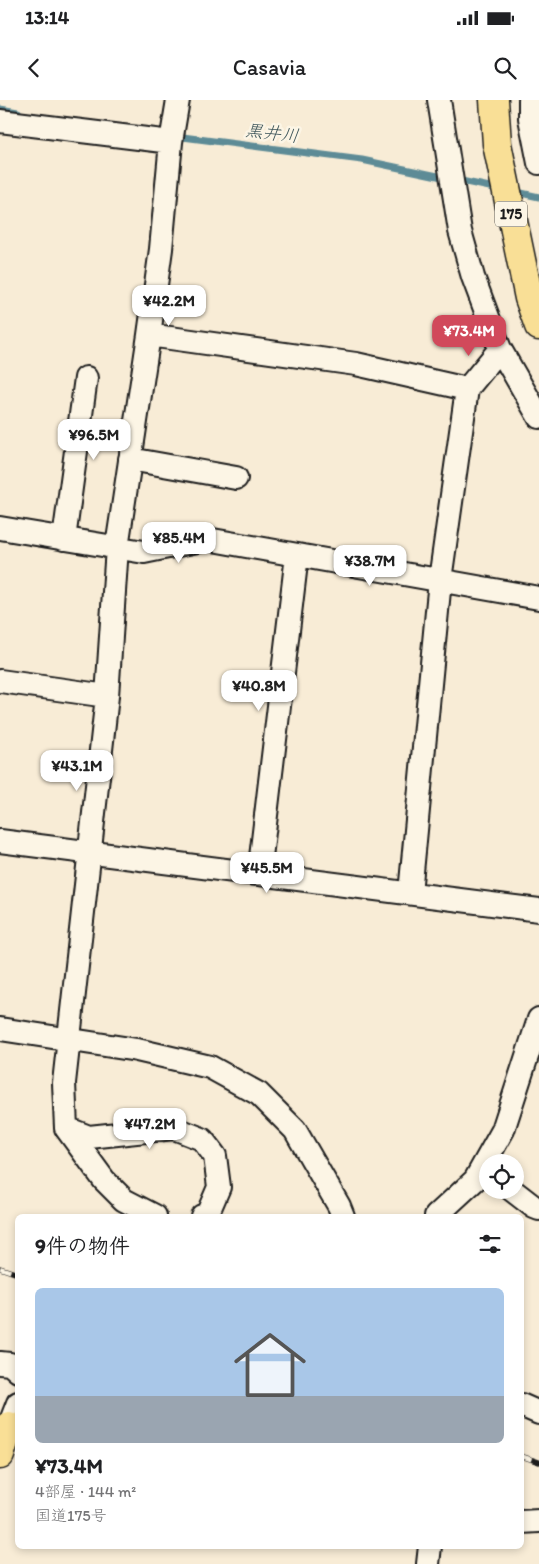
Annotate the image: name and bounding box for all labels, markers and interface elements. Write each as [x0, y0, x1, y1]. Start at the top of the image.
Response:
text: 13:14 [25, 6, 69, 29]
icon: back [20, 54, 48, 82]
text: Casavia [233, 54, 306, 81]
icon: search [491, 54, 519, 82]
water label: 黒井川 [244, 119, 300, 147]
road number: 175 [495, 202, 527, 226]
pin: ¥42.2M [128, 284, 210, 327]
text: ¥42.2M [143, 291, 195, 310]
pin: ¥73.4M [428, 314, 510, 357]
text: ¥73.4M [443, 321, 495, 340]
pin: ¥96.5M [53, 418, 135, 461]
text: ¥96.5M [69, 425, 119, 444]
pin: ¥85.4M [138, 522, 220, 564]
text: ¥85.4M [153, 528, 205, 547]
pin: ¥38.7M [329, 544, 411, 587]
text: ¥38.7M [345, 551, 395, 570]
pin: ¥40.8M [218, 670, 300, 712]
text: ¥40.8M [232, 676, 286, 695]
pin: ¥43.1M [36, 750, 118, 792]
text: ¥43.1M [51, 756, 103, 775]
pin: ¥45.5M [226, 852, 308, 894]
text: ¥45.5M [241, 858, 293, 877]
pin: ¥47.2M [109, 1108, 191, 1150]
text: ¥47.2M [124, 1114, 176, 1133]
map controls [479, 1154, 524, 1199]
button: locate [479, 1154, 524, 1199]
icon: filters [476, 1230, 504, 1258]
text: 9件の物件 [35, 1233, 130, 1258]
icon: home [225, 1320, 315, 1410]
text: ¥73.4M [35, 1453, 103, 1478]
text: 4部屋 · 144 m² [35, 1482, 136, 1501]
text: 国道175号 [35, 1506, 107, 1525]

